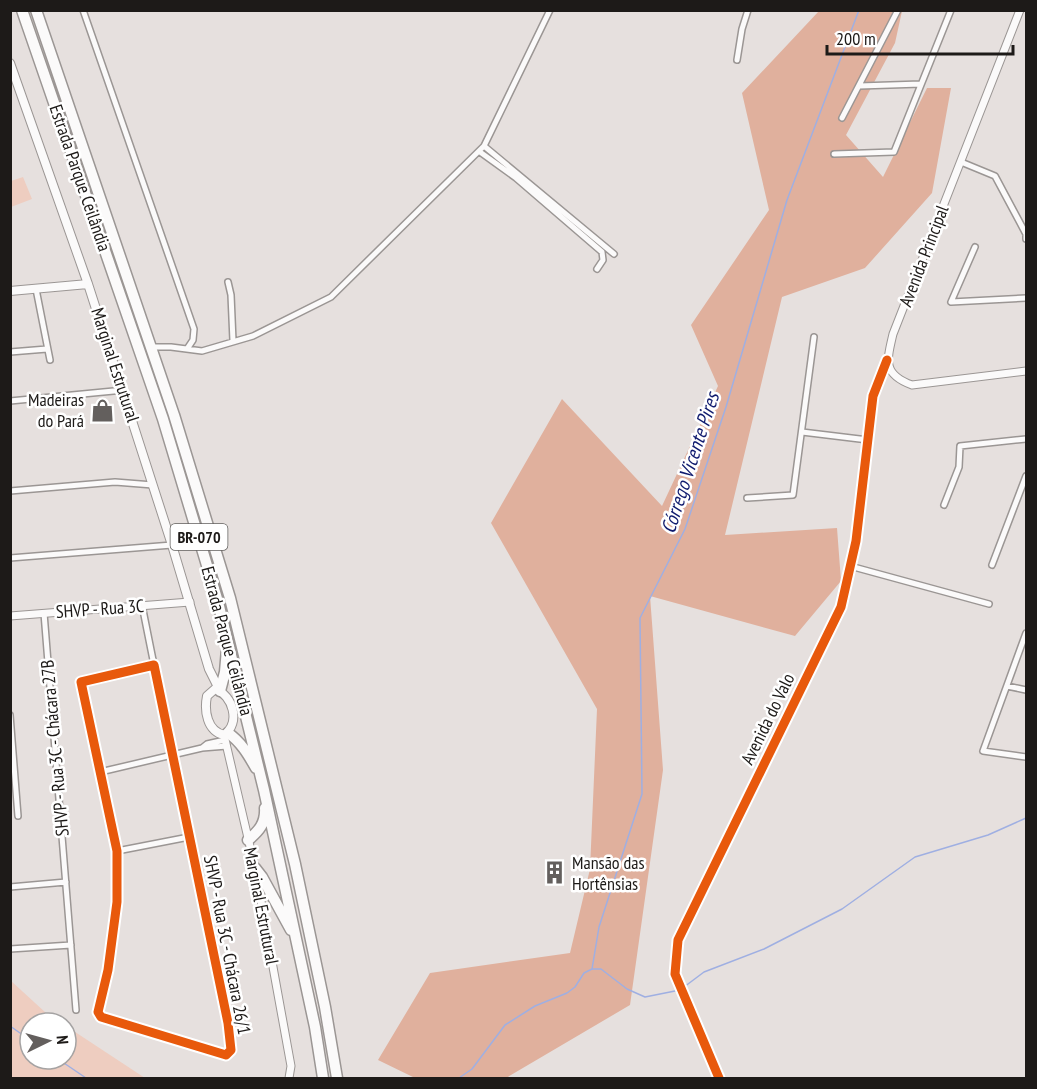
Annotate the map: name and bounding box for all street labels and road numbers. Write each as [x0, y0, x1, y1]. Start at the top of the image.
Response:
street label: Estrada Parque Ceilândia [45, 101, 116, 254]
street label: Avenida Principal [894, 201, 954, 310]
street label: Marginal Estrutural [86, 305, 145, 426]
road number: BR-070 [170, 524, 228, 550]
street label: Estrada Parque Ceilândia [197, 564, 258, 718]
street label: SHVP - Rua 3C [55, 594, 145, 623]
street label: SHVP - Rua 3C - Chácara 27B [35, 659, 74, 837]
street label: Avenida do Valo [736, 669, 800, 768]
street label: Marginal Estrutural [239, 845, 284, 967]
street label: SHVP - Rua 3C - Chácara 26/1 [199, 853, 256, 1036]

